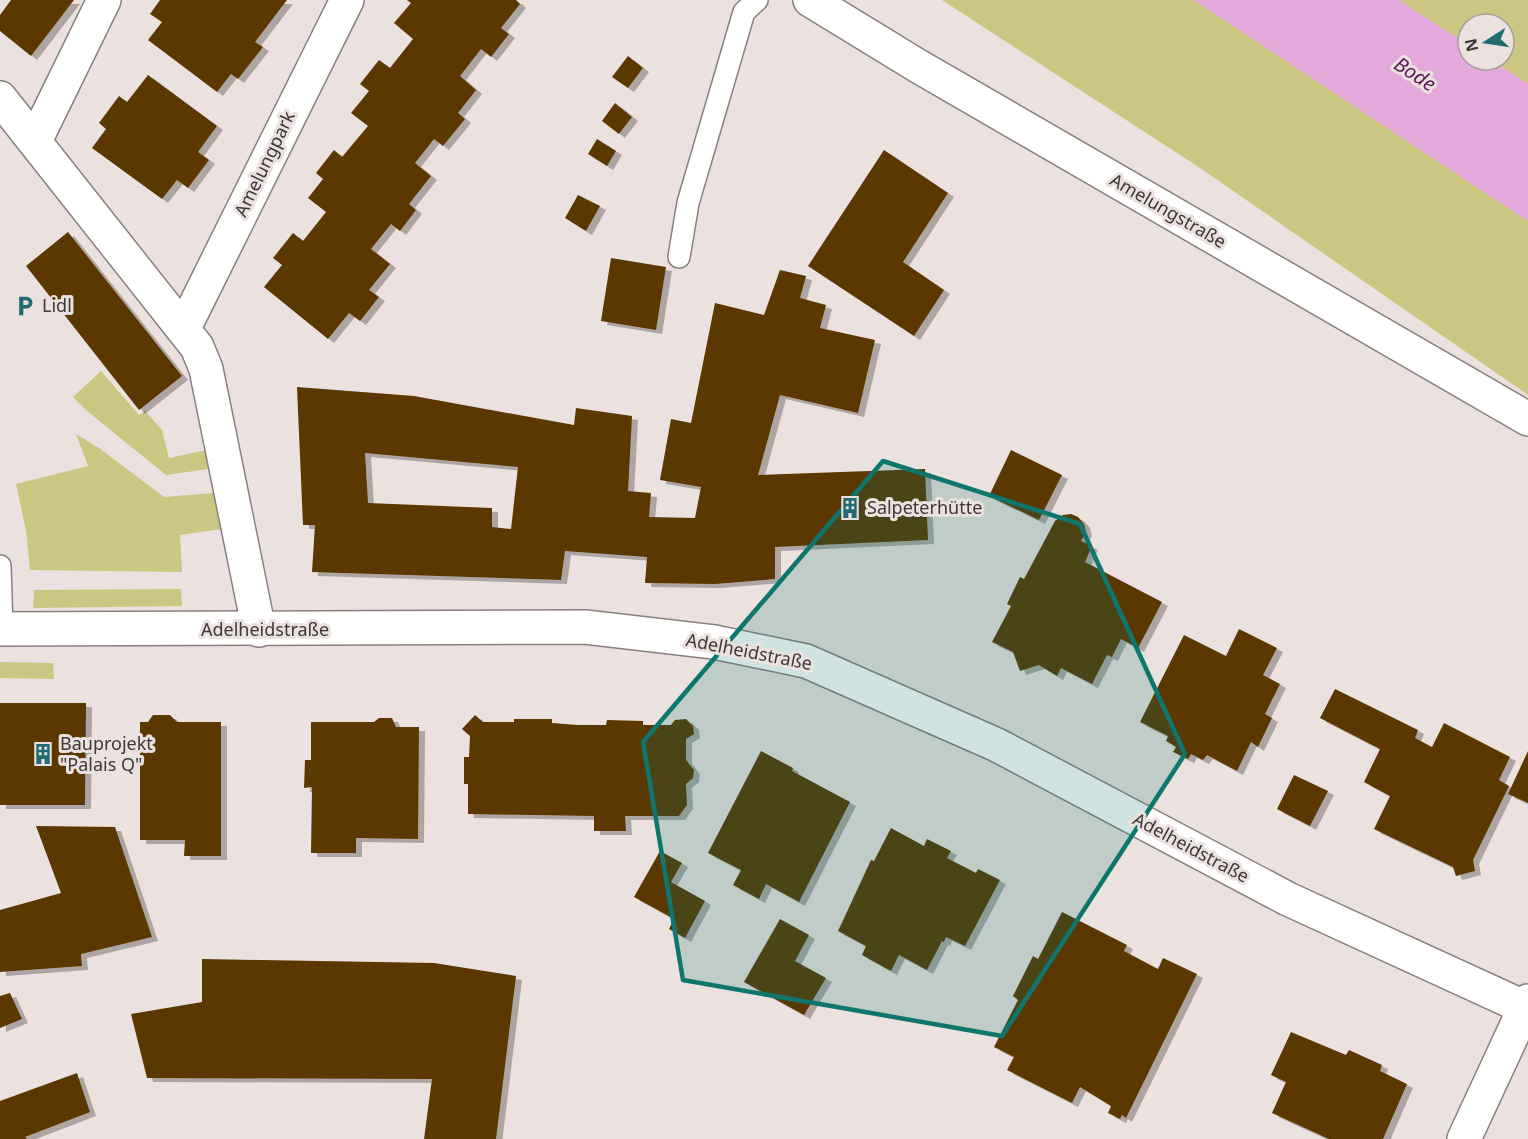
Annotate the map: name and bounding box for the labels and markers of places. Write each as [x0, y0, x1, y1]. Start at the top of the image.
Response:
place label: Lidl [42, 293, 72, 317]
parking icon: Lidl [13, 294, 37, 318]
place label: Salpeterhütte [867, 495, 982, 519]
building icon: Salpeterhütte [838, 496, 862, 520]
place label: Bauprojekt "Palais Q" [60, 731, 153, 776]
building icon: Bauprojekt "Palais Q" [31, 742, 55, 766]

